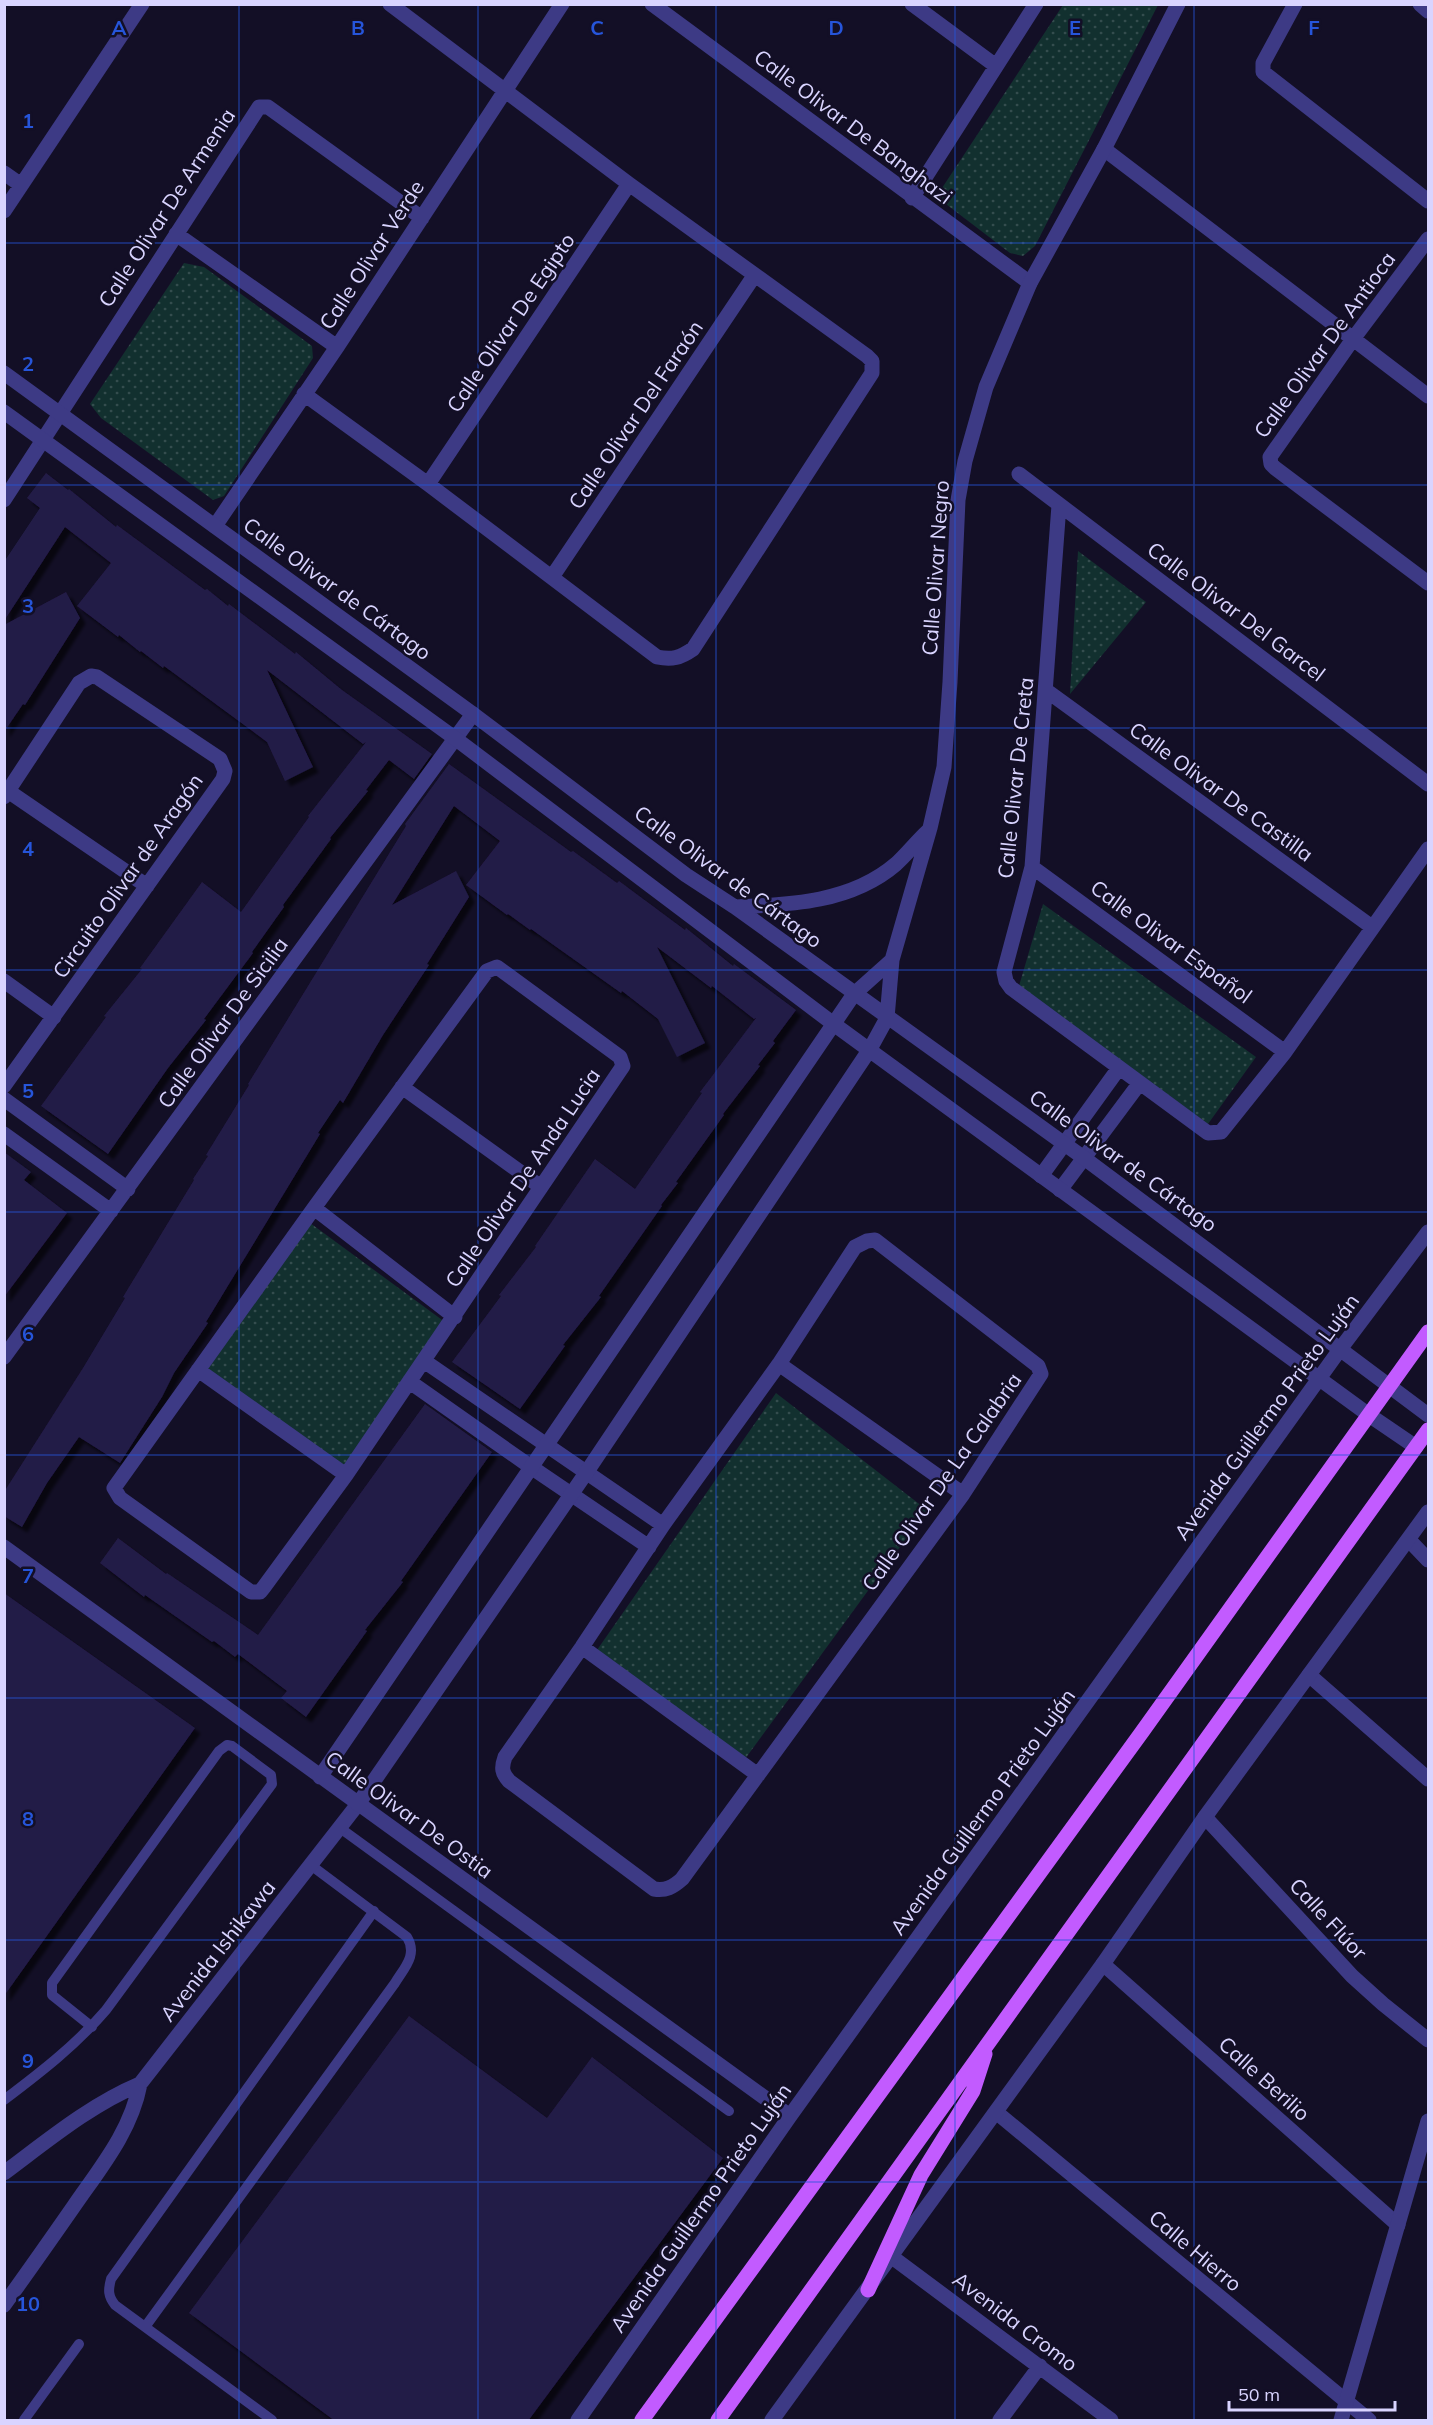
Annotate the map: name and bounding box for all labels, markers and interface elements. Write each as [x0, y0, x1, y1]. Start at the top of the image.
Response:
text: A [112, 15, 127, 40]
text: B [351, 15, 365, 40]
text: C [590, 15, 604, 40]
text: D [828, 15, 844, 40]
text: E [1069, 15, 1081, 40]
text: F [1308, 15, 1320, 40]
street label: Calle Olivar De Banghazi [749, 43, 958, 209]
street label: Calle Olivar De Armenia [92, 103, 240, 312]
text: 1 [22, 108, 34, 133]
street label: Calle Olivar Verde [313, 175, 429, 334]
street label: Calle Olivar De Egipto [441, 228, 580, 417]
street label: Calle Olivar De Antioca [1248, 246, 1401, 443]
street label: Calle Olivar Del Faraón [562, 315, 708, 514]
text: 2 [22, 351, 34, 376]
street label: Calle Olivar Negro [916, 479, 954, 656]
street label: Calle Olivar de Cártago [239, 511, 436, 665]
street label: Calle Olivar Del Garcel [1143, 536, 1331, 687]
text: 3 [22, 593, 34, 618]
street label: Calle Olivar De Creta [992, 676, 1039, 880]
street label: Calle Olivar De Castilla [1125, 716, 1319, 867]
street label: Circuito Olivar de Aragón [47, 768, 208, 983]
street label: Calle Olivar de Cártago [630, 799, 827, 953]
text: 4 [22, 836, 34, 861]
street label: Calle Olivar Español [1086, 874, 1257, 1009]
street label: Calle Olivar De Sicilia [151, 932, 293, 1113]
street label: Calle Olivar De Anda Lucia [439, 1063, 605, 1292]
text: 5 [22, 1078, 34, 1103]
street label: Calle Olivar de Cártago [1025, 1083, 1222, 1237]
street label: Avenida Guillermo Prieto Luján [1168, 1288, 1364, 1545]
text: 6 [22, 1321, 34, 1346]
street label: Calle Olivar De La Calabria [856, 1367, 1027, 1596]
text: 7 [22, 1563, 34, 1588]
street label: Avenida Guillermo Prieto Luján [884, 1683, 1080, 1940]
street label: Calle Olivar De Ostia [321, 1745, 498, 1884]
text: 8 [22, 1806, 34, 1831]
street label: Calle Flúor [1284, 1872, 1373, 1965]
street label: Avenida Ishikawa [154, 1874, 280, 2026]
street label: Calle Berilio [1214, 2031, 1316, 2126]
text: 9 [22, 2048, 34, 2073]
street label: Avenida Guillermo Prieto Luján [604, 2078, 796, 2337]
street label: Calle Hierro [1144, 2204, 1247, 2297]
street label: Avenida Cromo [948, 2266, 1083, 2377]
text: 10 [16, 2291, 40, 2316]
scale bar [1229, 2374, 1396, 2412]
text: 50 m [1238, 2383, 1280, 2406]

